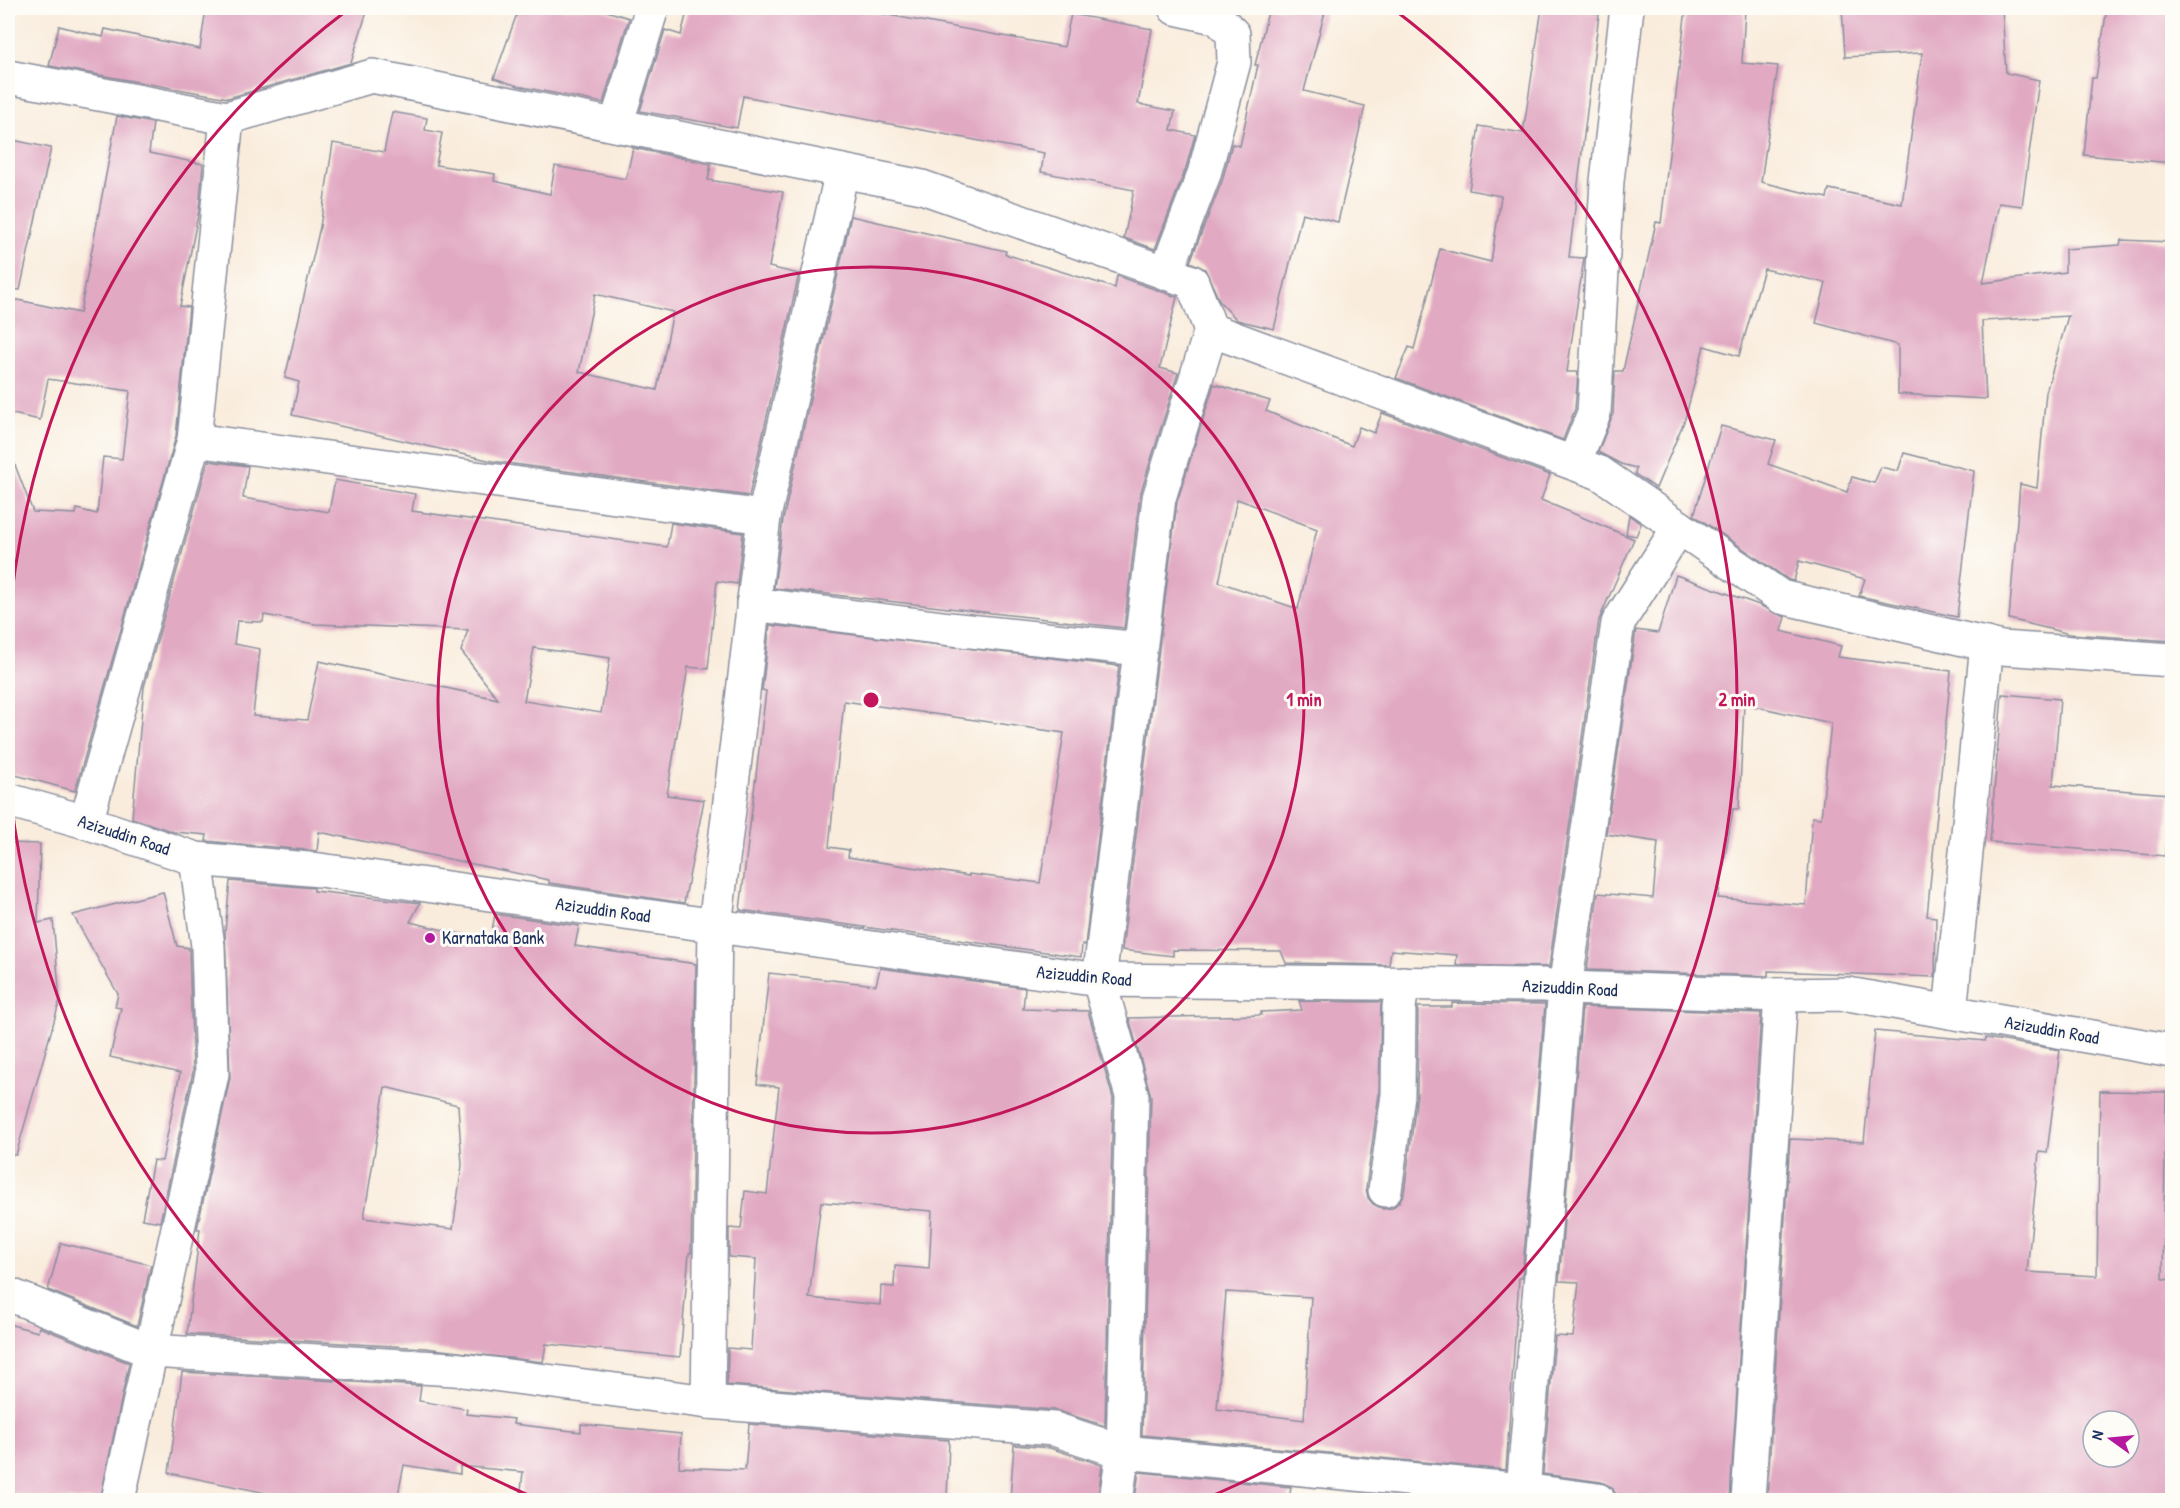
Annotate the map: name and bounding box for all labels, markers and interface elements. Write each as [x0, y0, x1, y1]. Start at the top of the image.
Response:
text: 1 min [1286, 687, 1322, 712]
text: 2 min [1719, 687, 1755, 712]
centre of rings [861, 690, 881, 710]
street label: Azizuddin Road [75, 808, 173, 861]
street label: Azizuddin Road [554, 890, 652, 929]
place label: Karnataka Bank [442, 925, 545, 950]
marker: Karnataka Bank [423, 931, 437, 945]
street label: Azizuddin Road [1035, 959, 1133, 992]
street label: Azizuddin Road [1522, 973, 1618, 1002]
street label: Azizuddin Road [2003, 1009, 2101, 1050]
north arrow [2081, 1409, 2141, 1469]
text: N [2085, 1428, 2108, 1442]

